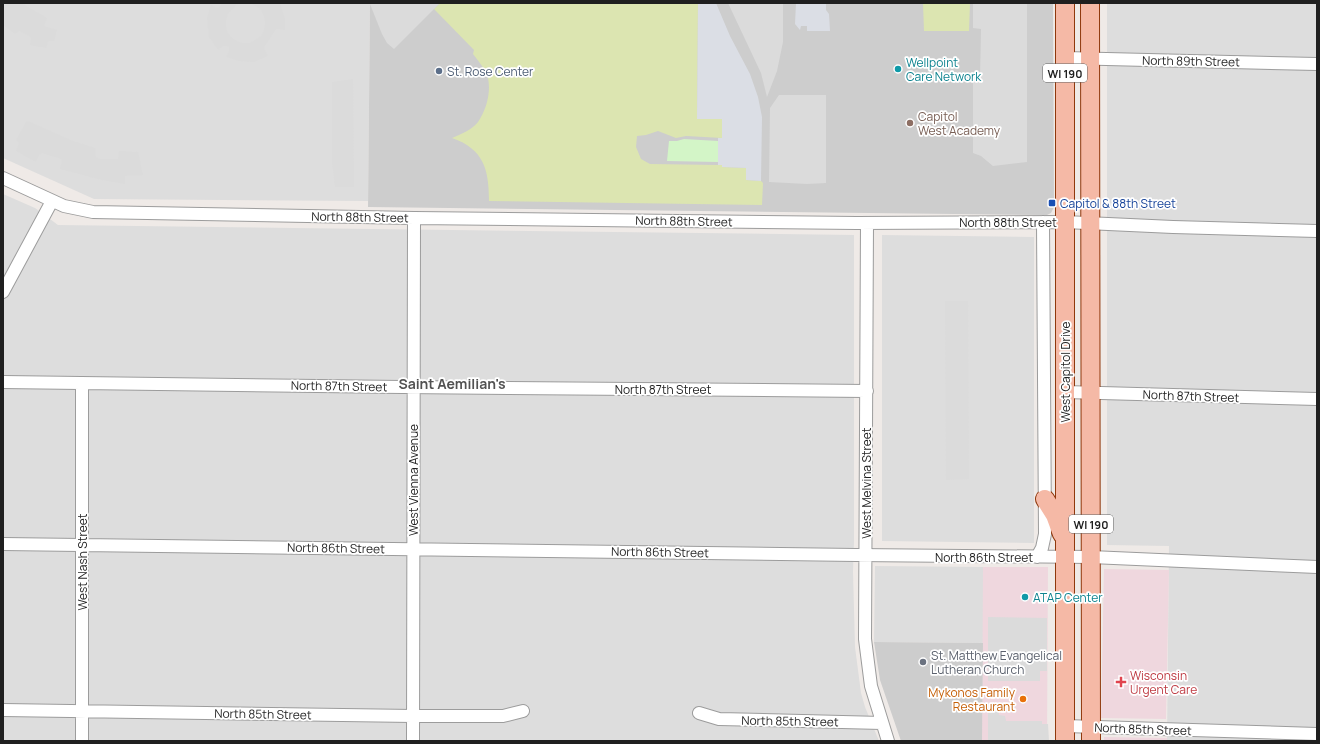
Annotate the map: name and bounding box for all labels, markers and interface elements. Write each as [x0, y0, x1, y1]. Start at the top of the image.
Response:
street label: North 89th Street [1142, 52, 1240, 70]
place label: Wellpoint Care Network [906, 54, 982, 85]
place label: St. Rose Center [447, 63, 534, 80]
marker: Wellpoint Care Network [893, 64, 903, 74]
road number: WI 190 [1043, 64, 1087, 82]
marker: St. Rose Center [434, 66, 444, 76]
place label: Capitol West Academy [918, 108, 1001, 139]
marker: Capitol West Academy [905, 118, 915, 128]
place label: Capitol & 88th Street [1060, 195, 1176, 212]
marker: Capitol & 88th Street [1047, 198, 1057, 208]
street label: North 88th Street [311, 208, 409, 226]
street label: North 88th Street [635, 212, 733, 230]
street label: North 88th Street [959, 214, 1057, 231]
street label: West Capitol Drive [1057, 321, 1074, 423]
district label: Saint Aemilian's [398, 374, 506, 393]
street label: North 87th Street [291, 377, 388, 395]
street label: North 87th Street [615, 381, 711, 398]
street label: North 87th Street [1142, 386, 1240, 406]
street label: West Vienna Avenue [405, 424, 422, 536]
street label: West Melvina Street [858, 427, 875, 539]
street label: West Nash Street [74, 513, 91, 610]
road number: WI 190 [1069, 515, 1113, 533]
street label: North 86th Street [287, 539, 385, 557]
street label: North 86th Street [611, 543, 709, 561]
street label: North 86th Street [935, 549, 1033, 566]
place label: ATAP Center [1033, 589, 1103, 606]
marker: ATAP Center [1020, 592, 1030, 602]
place label: St. Matthew Evangelical Lutheran Church [931, 647, 1062, 678]
marker: St. Matthew Evangelical Lutheran Church [918, 657, 928, 667]
place label: Wisconsin Urgent Care [1130, 667, 1197, 698]
marker: Wisconsin Urgent Care [1115, 676, 1127, 688]
place label: Mykonos Family Restaurant [928, 684, 1016, 715]
marker: Mykonos Family Restaurant [1018, 694, 1028, 704]
street label: North 85th Street [214, 705, 312, 723]
street label: North 85th Street [741, 712, 839, 730]
street label: North 85th Street [1094, 719, 1192, 739]

